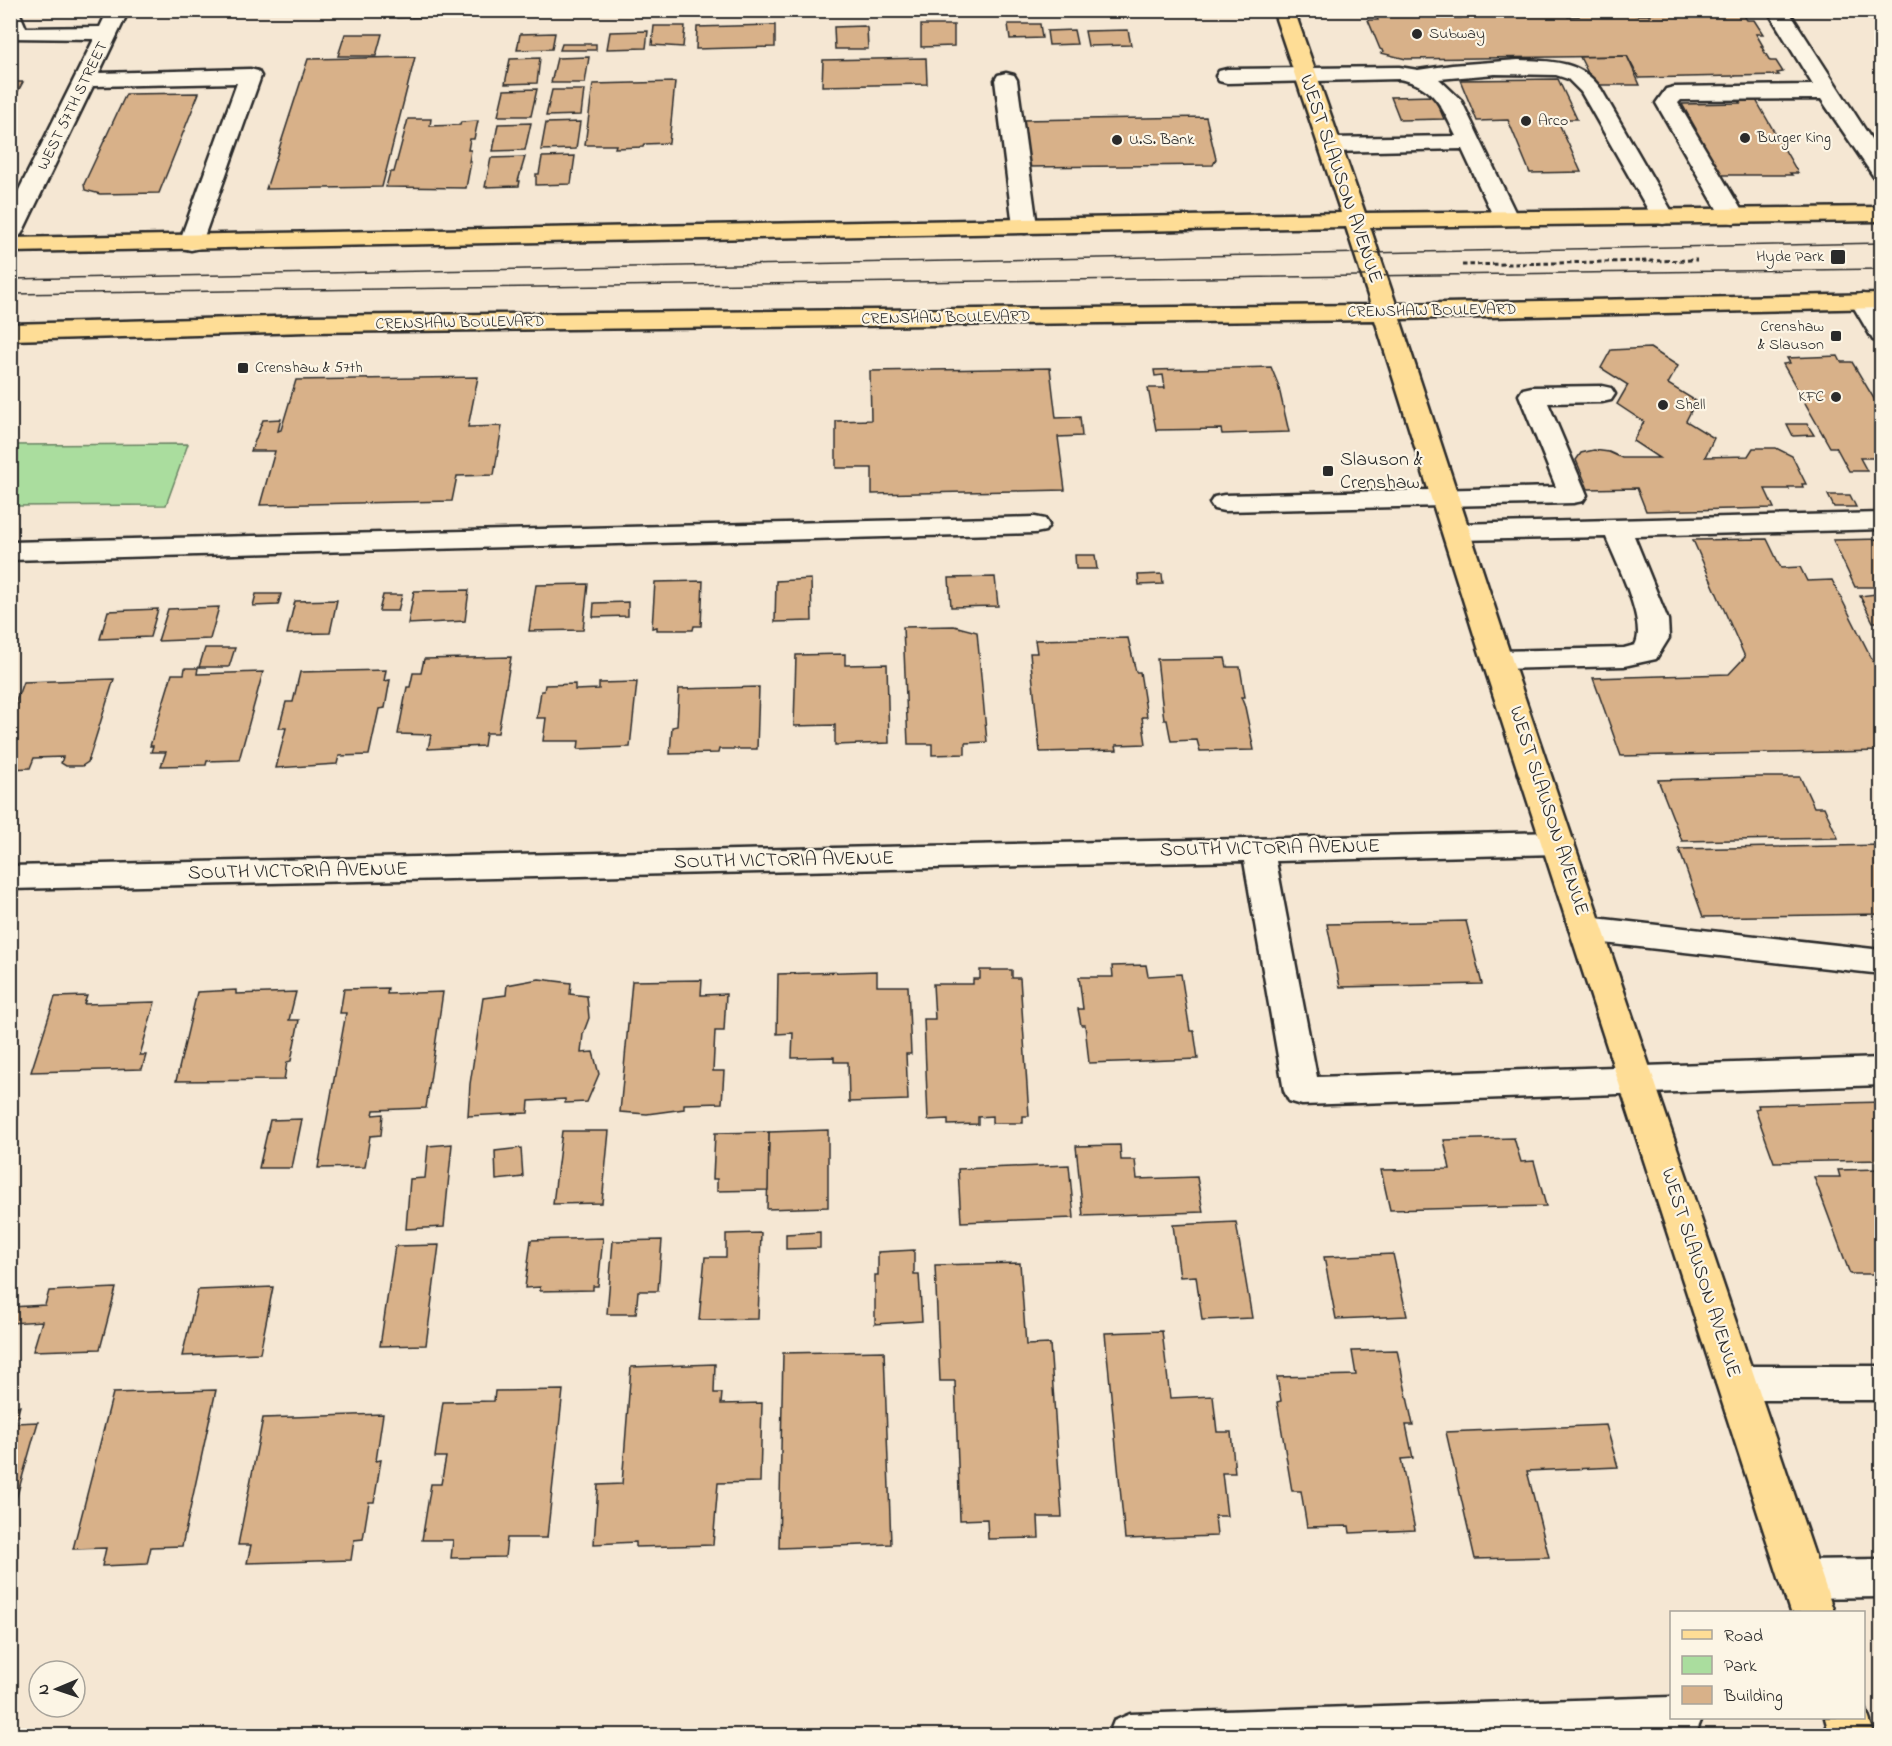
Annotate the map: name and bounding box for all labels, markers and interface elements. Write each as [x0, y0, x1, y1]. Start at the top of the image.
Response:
place label: Subway [1429, 22, 1485, 46]
marker: Subway [1410, 27, 1424, 41]
street label: WEST 57TH STREET [31, 38, 115, 174]
street label: WEST SLAUSON AVENUE [1291, 71, 1389, 287]
place label: Arco [1538, 109, 1568, 133]
marker: Arco [1519, 114, 1533, 128]
place label: Burger King [1756, 126, 1831, 150]
place label: U.S. Bank [1129, 128, 1195, 152]
marker: Burger King [1738, 131, 1752, 145]
marker: U.S. Bank [1110, 133, 1124, 147]
place label: Hyde Park [1756, 245, 1825, 269]
marker: Hyde Park [1829, 248, 1847, 266]
street label: CRENSHAW BOULEVARD [1347, 298, 1517, 324]
street label: CRENSHAW BOULEVARD [861, 305, 1031, 331]
street label: CRENSHAW BOULEVARD [375, 310, 545, 336]
place label: Crenshaw & Slauson [1758, 315, 1824, 357]
marker: Crenshaw & Slauson [1829, 329, 1843, 343]
place label: Crenshaw & 57th [255, 356, 363, 380]
marker: Crenshaw & 57th [236, 361, 250, 375]
place label: KFC [1798, 385, 1824, 409]
marker: KFC [1829, 390, 1843, 404]
place label: Shell [1675, 393, 1706, 417]
marker: Shell [1656, 398, 1670, 412]
place label: Slauson & Crenshaw [1340, 446, 1423, 498]
marker: Slauson & Crenshaw [1321, 464, 1335, 478]
street label: WEST SLAUSON AVENUE [1500, 703, 1596, 919]
street label: SOUTH VICTORIA AVENUE [1160, 833, 1380, 865]
street label: SOUTH VICTORIA AVENUE [674, 845, 894, 877]
street label: SOUTH VICTORIA AVENUE [188, 856, 408, 888]
street label: WEST SLAUSON AVENUE [1652, 1165, 1748, 1381]
legend [1670, 1611, 1865, 1719]
text: Road [1724, 1624, 1763, 1650]
text: Park [1724, 1654, 1757, 1680]
north arrow [27, 1659, 87, 1719]
text: N [32, 1683, 56, 1695]
text: Building [1723, 1684, 1783, 1711]

